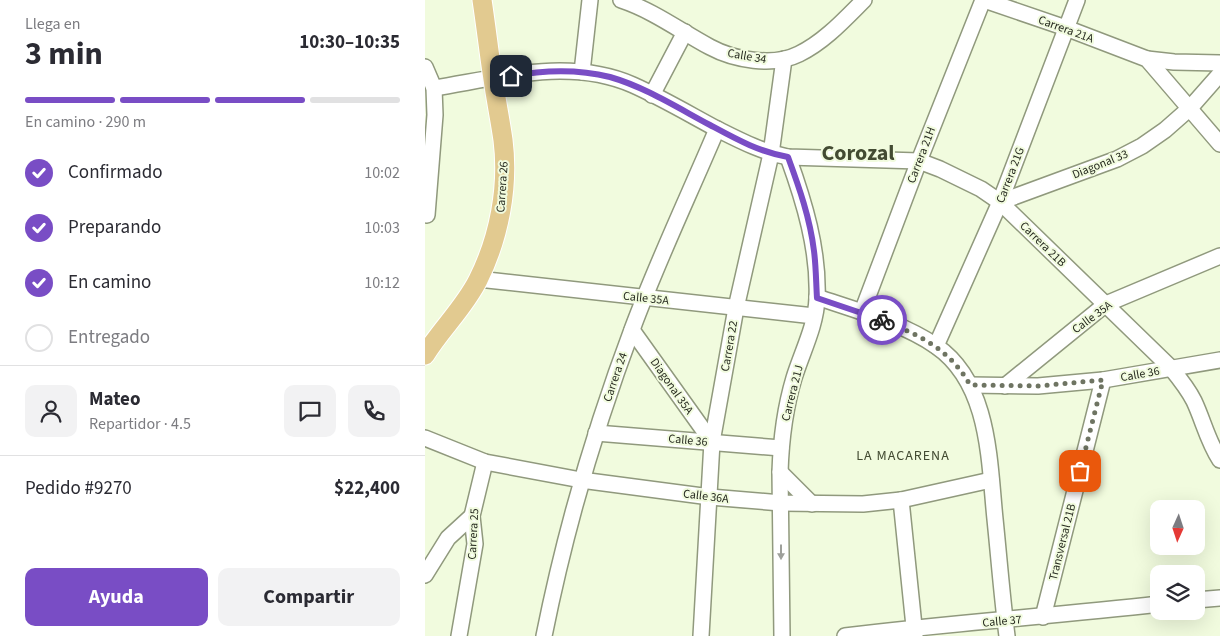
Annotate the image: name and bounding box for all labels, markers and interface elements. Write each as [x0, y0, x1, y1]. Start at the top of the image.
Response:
street label: Carrera 21A [1036, 12, 1096, 48]
text: Llega en [25, 13, 80, 35]
text: 10:30–10:35 [299, 29, 400, 56]
text: 3 min [25, 31, 103, 77]
street label: Calle 34 [726, 45, 768, 68]
pin [490, 55, 532, 97]
icon: home [497, 62, 525, 90]
text: En camino · 290 m [25, 111, 146, 133]
street label: Carrera 21H [903, 125, 940, 186]
district label: Corozal [821, 137, 895, 169]
street label: Carrera 21G [992, 145, 1029, 206]
street label: Diagonal 33 [1070, 146, 1131, 183]
icon: check [25, 159, 53, 187]
text: Confirmado [68, 159, 163, 186]
street label: Carrera 26 [492, 161, 513, 213]
text: 10:02 [364, 162, 400, 184]
icon: check [25, 214, 53, 242]
text: Preparando [68, 214, 161, 241]
text: 10:03 [364, 217, 400, 239]
street label: Carrera 21B [1016, 218, 1070, 271]
icon: check [25, 269, 53, 297]
text: En camino [68, 269, 151, 296]
text: 10:12 [364, 272, 400, 294]
street label: Calle 35A [622, 288, 670, 309]
courier [857, 295, 907, 345]
street label: Calle 35A [1069, 297, 1116, 338]
icon: bike [868, 306, 896, 334]
street label: Carrera 22 [717, 319, 742, 373]
text: Entregado [68, 324, 150, 351]
street label: Carrera 24 [599, 350, 632, 404]
street label: Diagonal 35A [646, 355, 698, 418]
street label: Carrera 21J [777, 363, 808, 423]
street label: Calle 36 [1119, 363, 1161, 386]
button: person [25, 385, 77, 437]
button: chat [284, 385, 336, 437]
button: phone [348, 385, 400, 437]
text: Mateo [89, 386, 140, 413]
text: Repartidor · 4.5 [89, 413, 191, 435]
street label: Calle 36 [668, 430, 708, 451]
district label: LA MACARENA [856, 446, 950, 466]
pin [1059, 450, 1101, 492]
icon: bag [1066, 457, 1094, 485]
text: Pedido #9270 [25, 475, 132, 502]
text: $22,400 [334, 475, 400, 502]
street label: Calle 36A [682, 485, 730, 508]
north arrow [1150, 500, 1205, 555]
map controls [1150, 500, 1205, 620]
street label: Transversal 21B [1045, 502, 1080, 582]
street label: Carrera 25 [464, 508, 483, 560]
one-way arrow [777, 544, 785, 560]
button: layers [1150, 565, 1205, 620]
button: Ayuda [25, 568, 208, 626]
button: Compartir [218, 568, 400, 626]
street label: Calle 37 [982, 611, 1022, 632]

